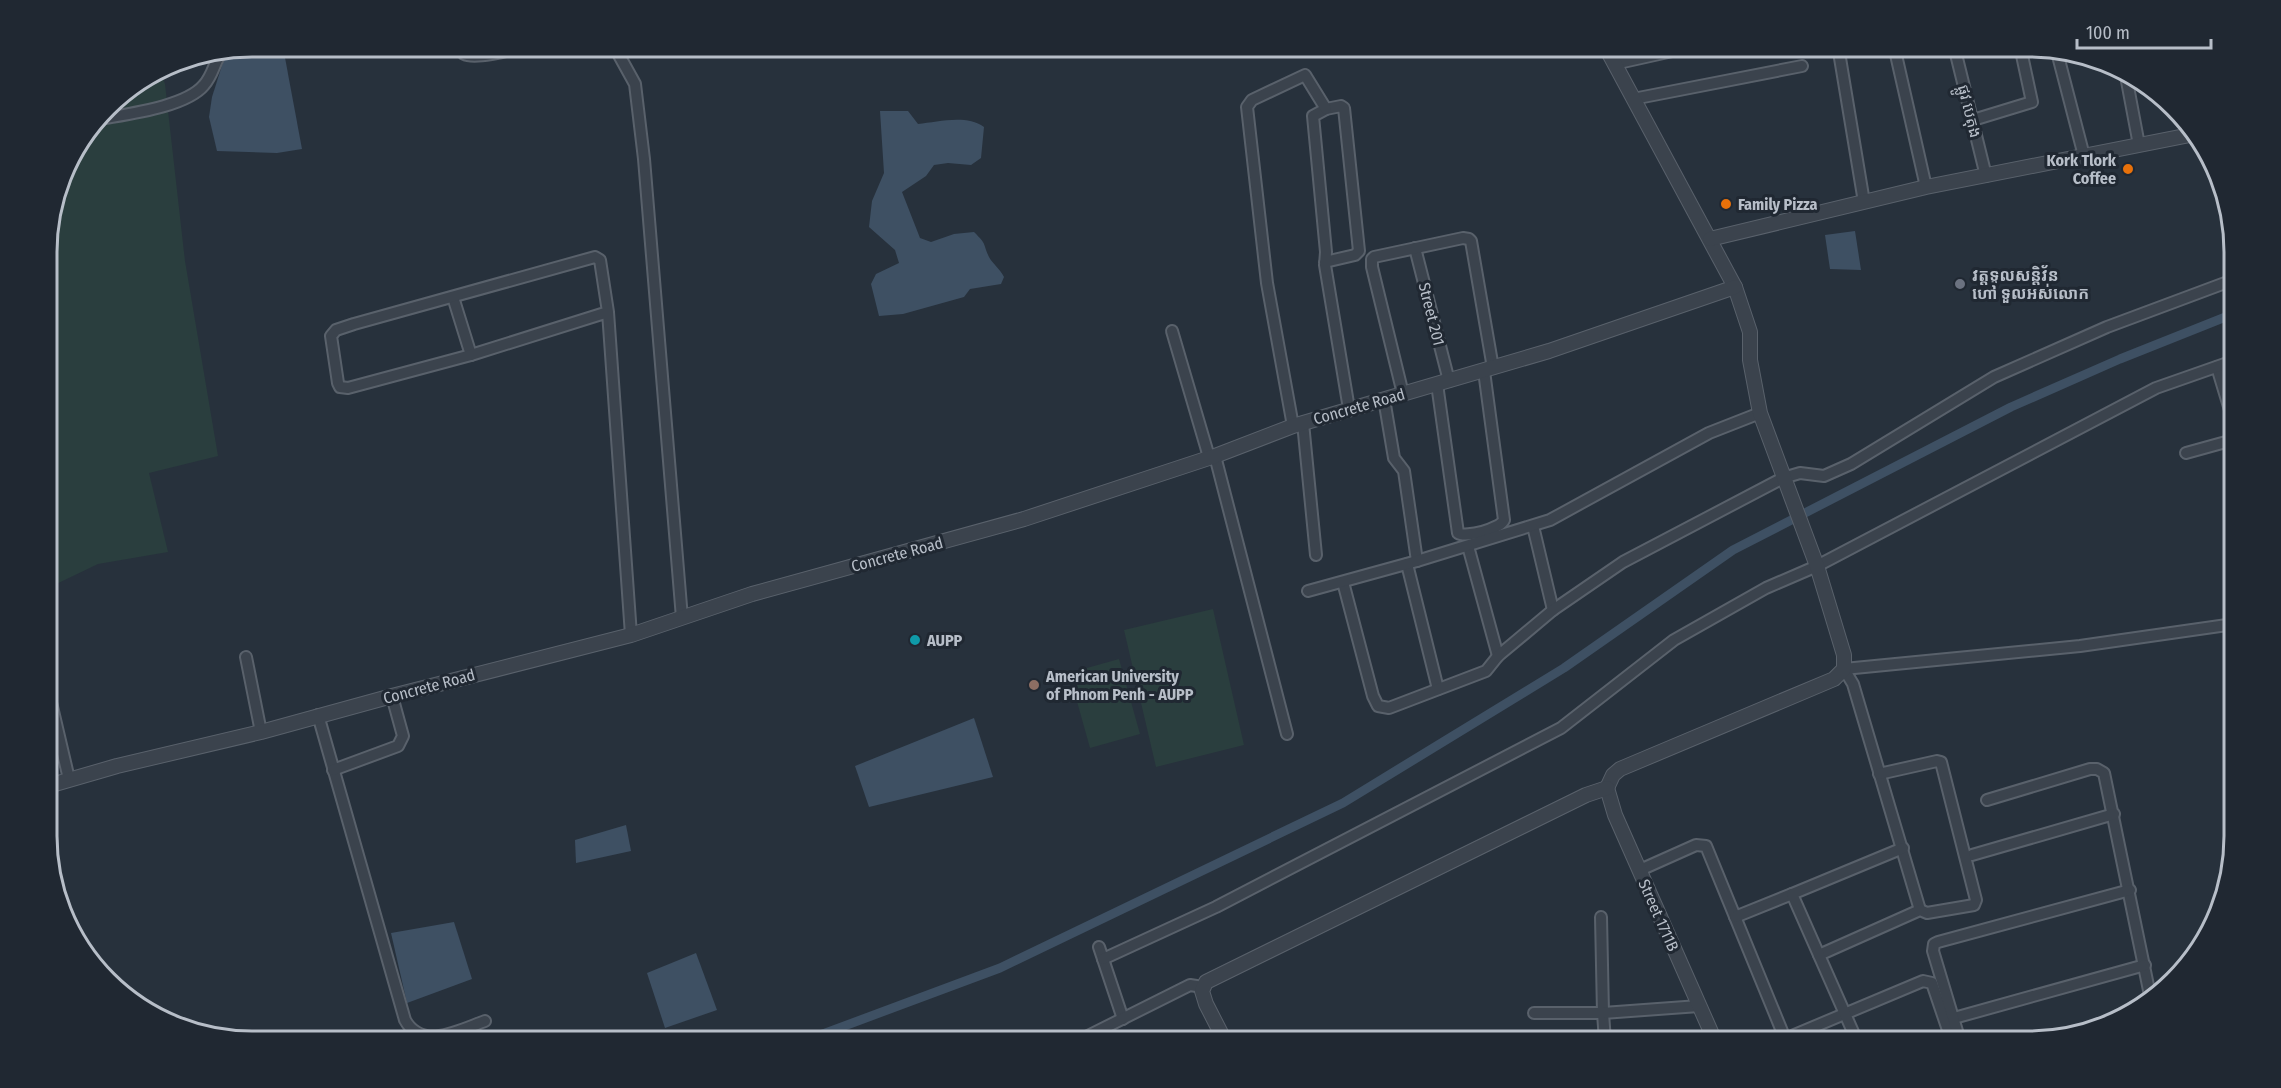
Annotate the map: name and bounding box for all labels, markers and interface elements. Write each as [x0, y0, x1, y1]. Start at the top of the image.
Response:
scale bar [2077, 12, 2210, 50]
text: 100 m [2086, 22, 2130, 44]
street label: ផ្លូវ បេតុង [1949, 83, 1985, 141]
place label: Kork Tlork Coffee [2047, 151, 2117, 188]
marker: Kork Tlork Coffee [2121, 162, 2135, 176]
place label: Family Pizza [1738, 195, 1818, 214]
marker: Family Pizza [1719, 197, 1733, 211]
place label: វត្តទូលសន្តិវ័ន ហៅ ទួលអស់លោក [1972, 264, 2089, 303]
marker: វត្តទូលសន្តិវ័ន ហៅ ទួលអស់លោក [1953, 277, 1967, 291]
street label: Street 201 [1415, 281, 1449, 348]
street label: Concrete Road [1311, 384, 1407, 429]
street label: Concrete Road [849, 533, 945, 576]
place label: AUPP [926, 631, 963, 650]
marker: AUPP [908, 633, 922, 647]
street label: Concrete Road [381, 665, 477, 708]
place label: American University of Phnom Penh - AUPP [1045, 667, 1194, 704]
marker: American University of Phnom Penh - AUPP [1027, 678, 1041, 692]
street label: Street 1711B [1634, 876, 1683, 954]

